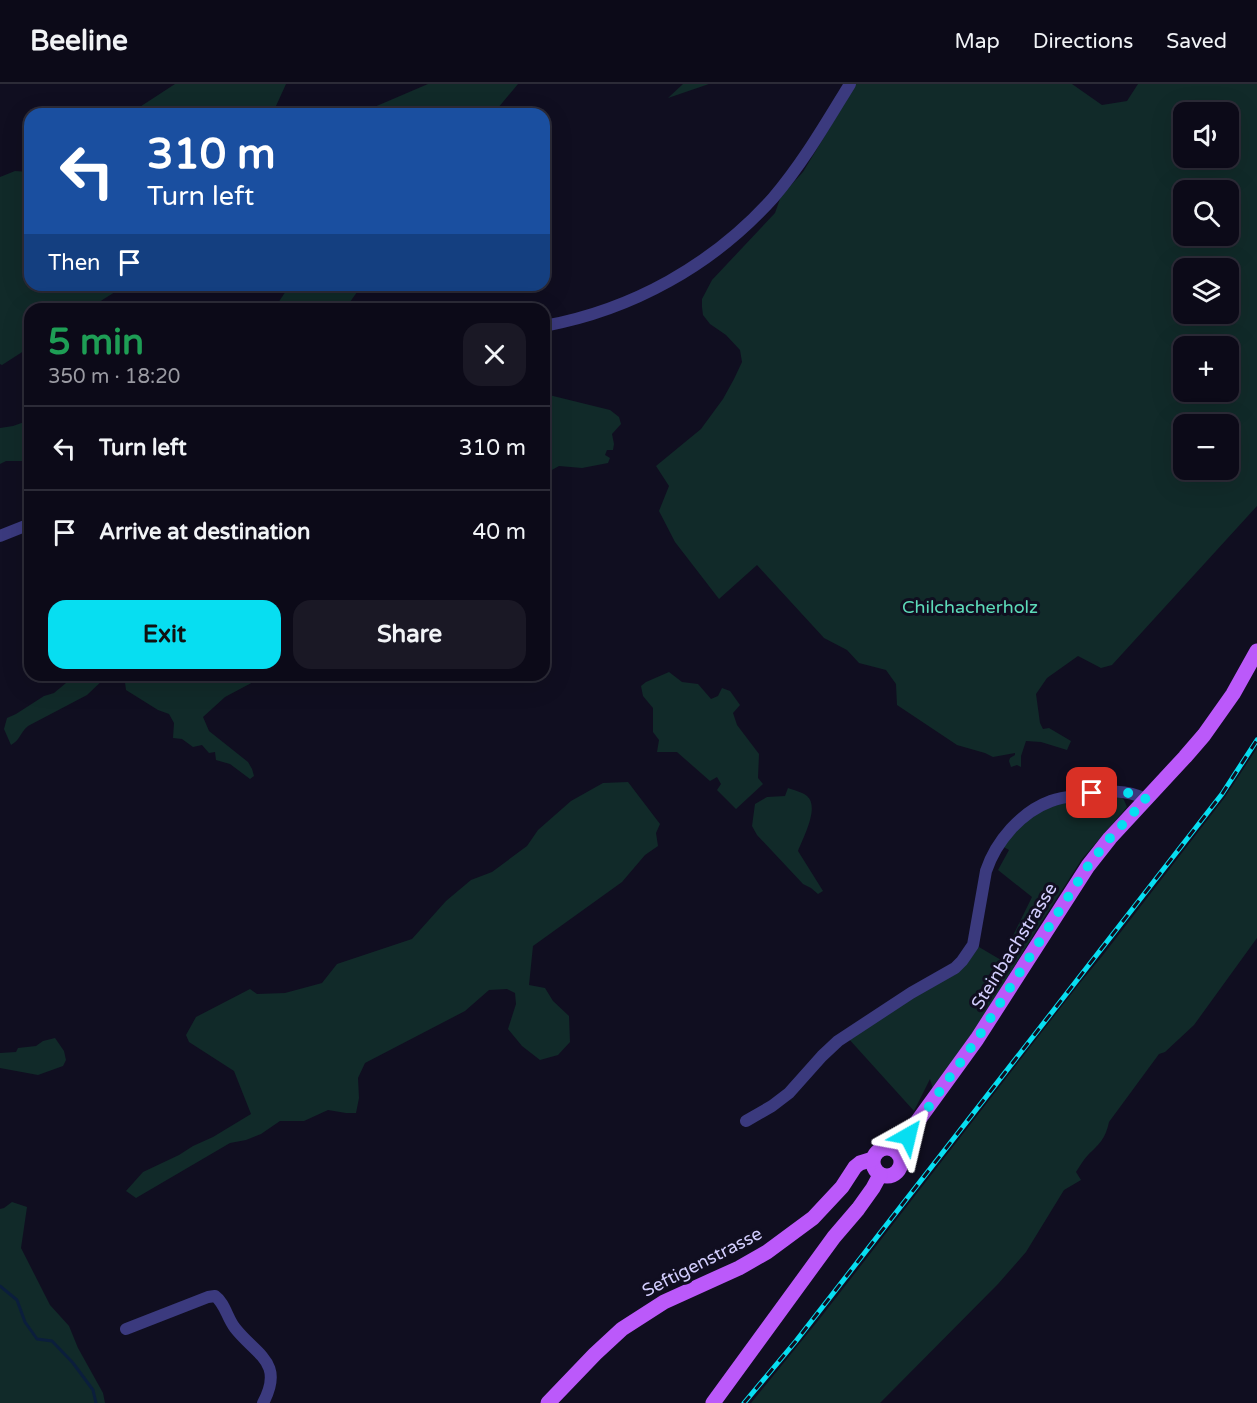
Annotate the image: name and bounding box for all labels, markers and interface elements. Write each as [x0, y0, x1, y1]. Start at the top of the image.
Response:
text: Beeline [30, 24, 128, 58]
text: Map [954, 29, 1000, 54]
text: Directions [1033, 29, 1133, 54]
text: Saved [1166, 29, 1227, 54]
map controls [1173, 102, 1239, 480]
button: sound [1173, 102, 1239, 168]
text: 310 m [147, 129, 276, 180]
icon: left [48, 132, 126, 210]
text: Turn left [147, 180, 254, 213]
button: search [1173, 180, 1239, 246]
icon: arrive [113, 246, 146, 279]
text: Then [48, 250, 101, 276]
button: layers [1173, 258, 1239, 324]
text: 5 min [48, 321, 144, 364]
button: close [463, 323, 526, 386]
button: + [1173, 336, 1239, 402]
text: 350 m · 18:20 [48, 365, 180, 389]
button: − [1173, 414, 1239, 480]
icon: left [48, 432, 81, 465]
text: Turn left [99, 435, 187, 461]
text: 310 m [459, 435, 526, 461]
icon: arrive [48, 516, 81, 549]
text: Arrive at destination [99, 519, 310, 545]
text: 40 m [472, 519, 526, 545]
park label: Chilchacherholz [902, 596, 1038, 618]
button: Exit [48, 600, 281, 669]
button: Share [293, 600, 526, 669]
pin [1066, 767, 1117, 818]
icon: arrive [1075, 776, 1108, 809]
street label: Steinbachstrasse [966, 879, 1062, 1013]
position arrow [876, 1104, 940, 1168]
street label: Seftigenstrasse [638, 1222, 766, 1302]

